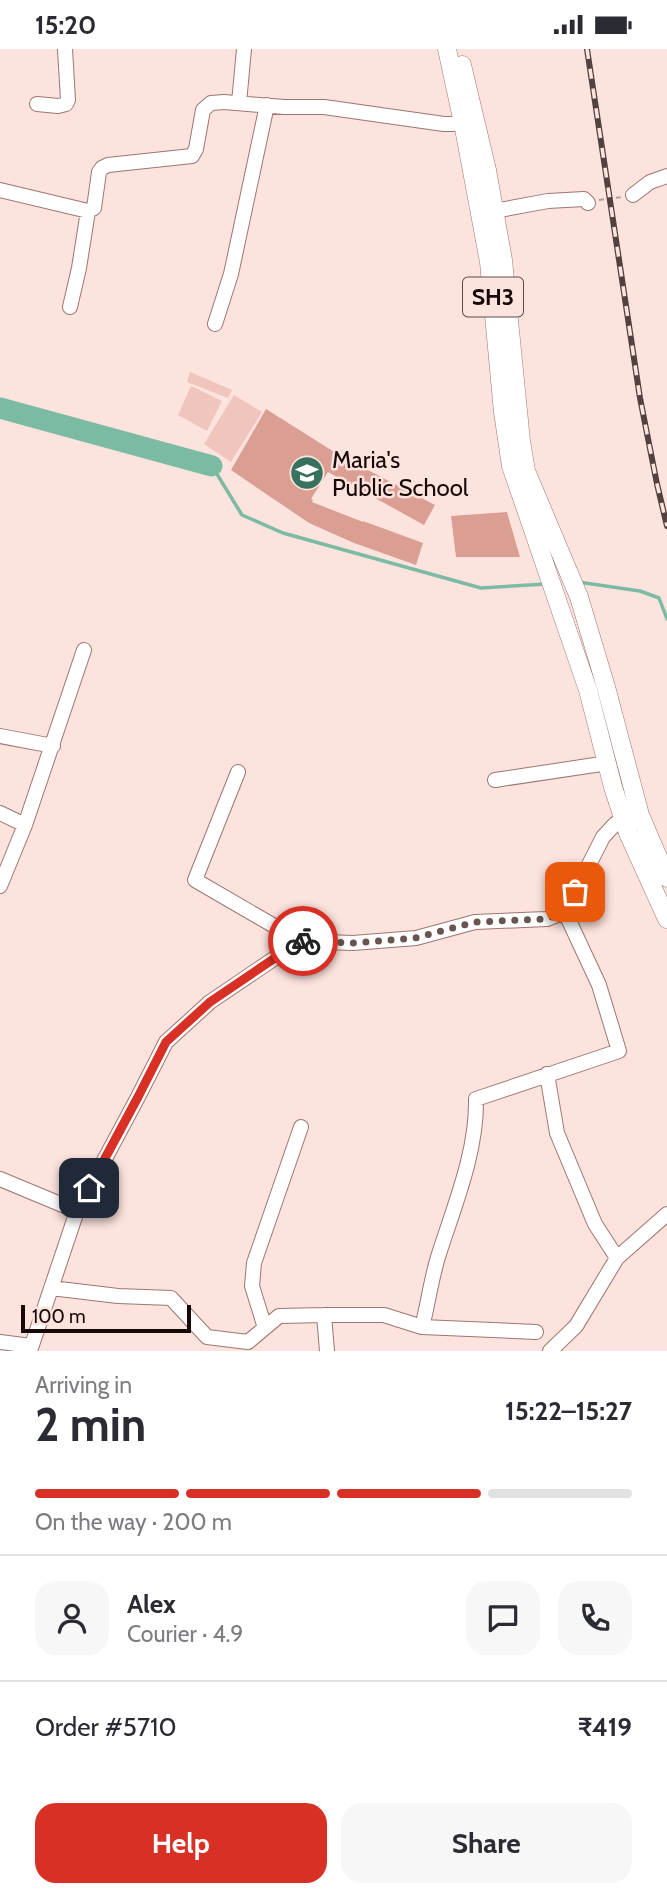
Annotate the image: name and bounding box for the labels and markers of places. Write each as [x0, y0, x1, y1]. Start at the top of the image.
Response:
place label: Maria's Public School [332, 445, 469, 502]
school or university icon: Maria's Public School [288, 454, 326, 492]
pin [545, 862, 605, 922]
pin [59, 1158, 119, 1218]

